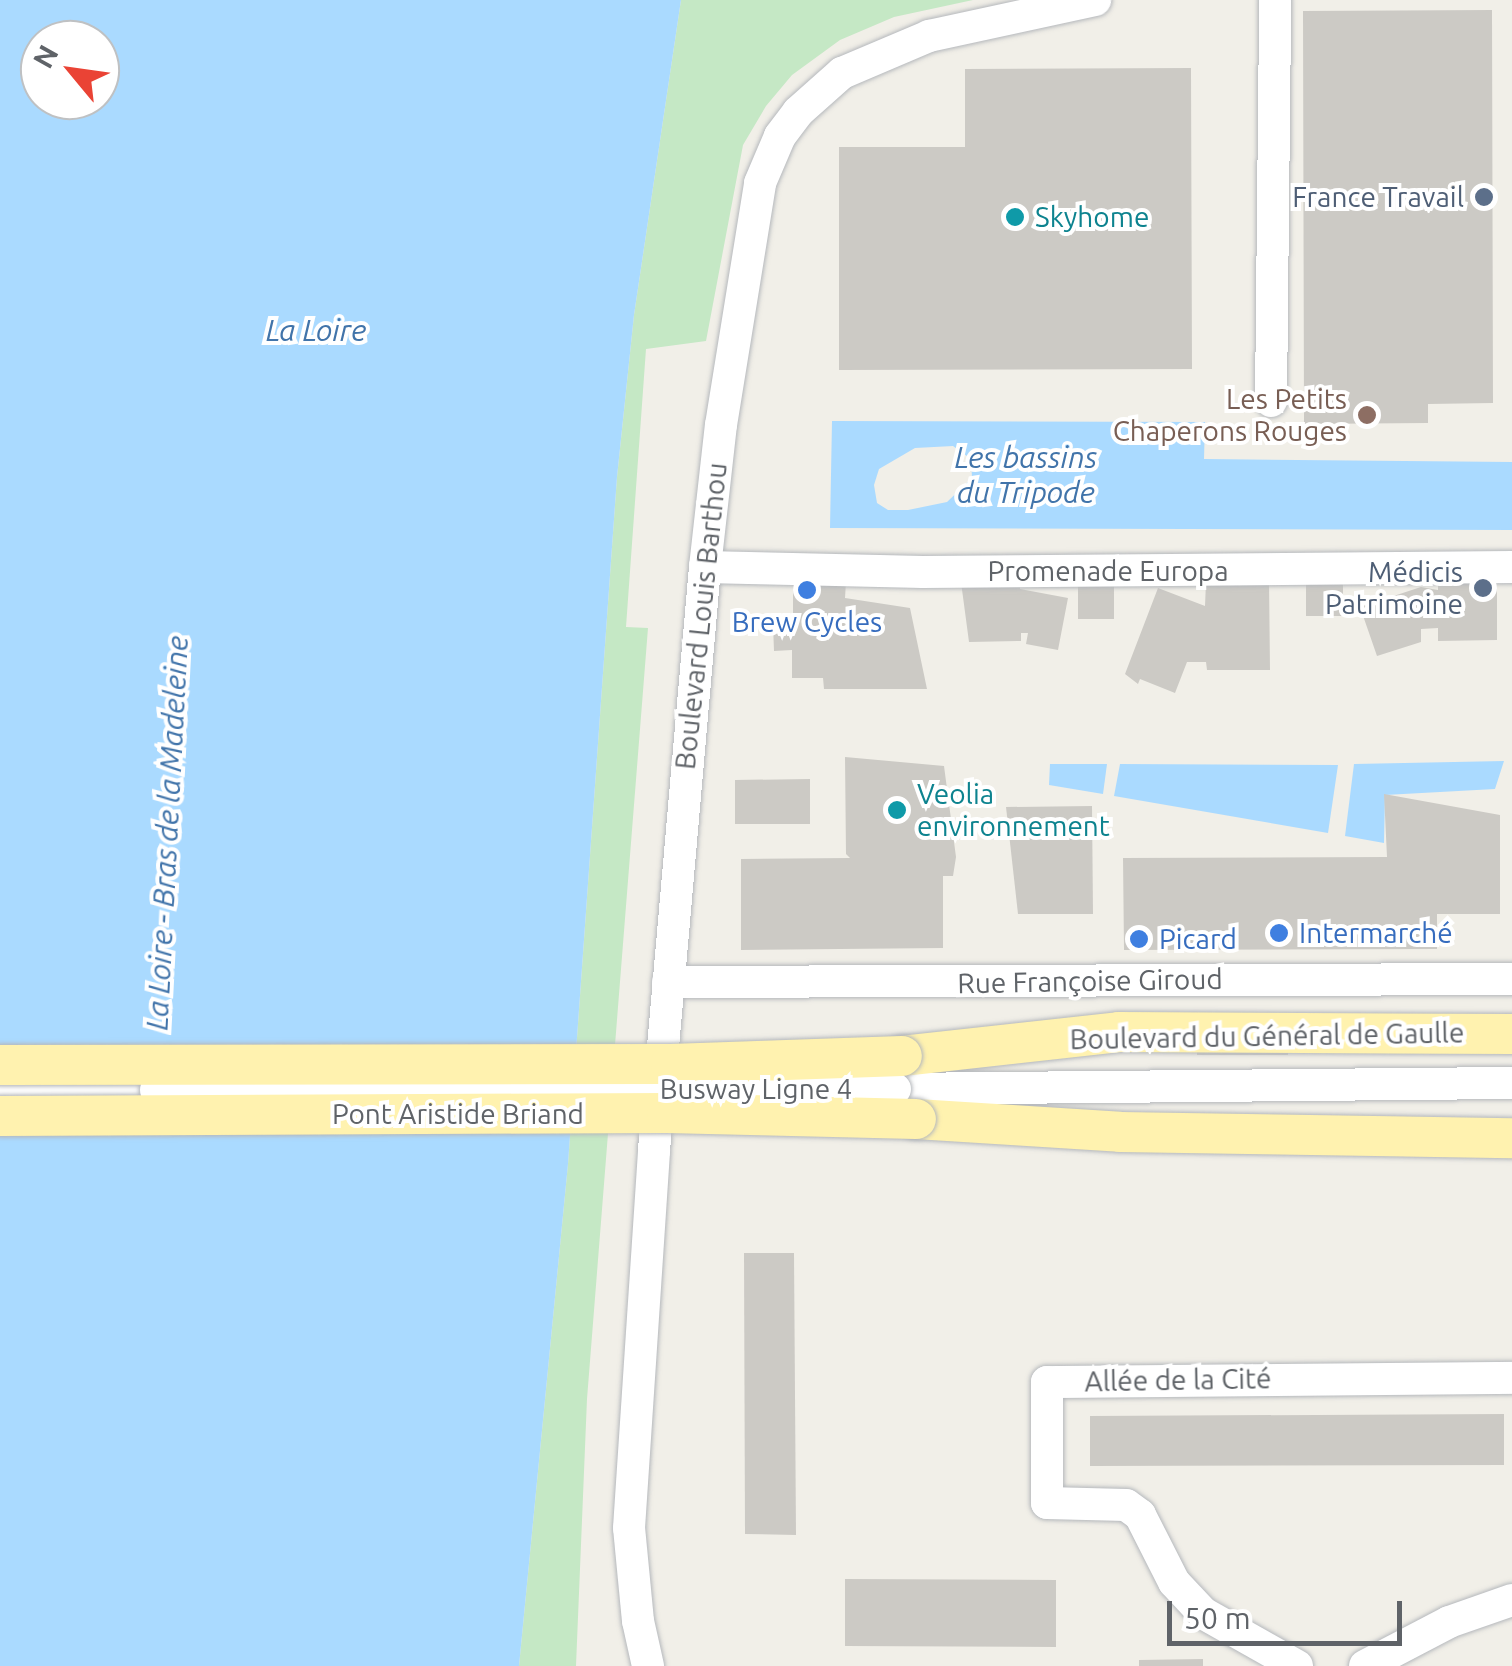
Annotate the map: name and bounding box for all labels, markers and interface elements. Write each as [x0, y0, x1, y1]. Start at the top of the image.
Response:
north arrow [20, 20, 120, 120]
text: N [26, 40, 64, 73]
place label: France Travail [1292, 180, 1464, 214]
marker: France Travail [1473, 186, 1495, 208]
place label: Skyhome [1035, 200, 1149, 234]
marker: Skyhome [1004, 206, 1026, 228]
water label: La Loire [266, 312, 366, 348]
place label: Les Petits Chaperons Rouges [1113, 382, 1347, 448]
marker: Les Petits Chaperons Rouges [1356, 404, 1378, 426]
water label: Les bassins du Tripode [955, 439, 1097, 510]
street label: Boulevard Louis Barthou [668, 461, 734, 771]
street label: Promenade Europa [987, 554, 1229, 588]
place label: Médicis Patrimoine [1325, 555, 1463, 621]
marker: Médicis Patrimoine [1472, 577, 1494, 599]
marker: Brew Cycles [796, 579, 818, 601]
place label: Brew Cycles [732, 605, 882, 639]
water label: La Loire - Bras de la Madeleine [139, 635, 195, 1031]
place label: Veolia environnement [917, 777, 1110, 843]
marker: Veolia environnement [886, 799, 908, 821]
place label: Intermarché [1299, 916, 1453, 950]
place label: Picard [1159, 922, 1237, 956]
marker: Intermarché [1268, 922, 1290, 944]
marker: Picard [1128, 928, 1150, 950]
street label: Rue Françoise Giroud [957, 962, 1223, 1000]
street label: Boulevard du Général de Gaulle [1069, 1016, 1465, 1056]
street label: Busway Ligne 4 [660, 1072, 852, 1106]
street label: Pont Aristide Briand [332, 1097, 584, 1131]
street label: Allée de la Cité [1084, 1362, 1272, 1398]
scale bar [1172, 1581, 1407, 1643]
text: 50 m [1184, 1601, 1251, 1635]

